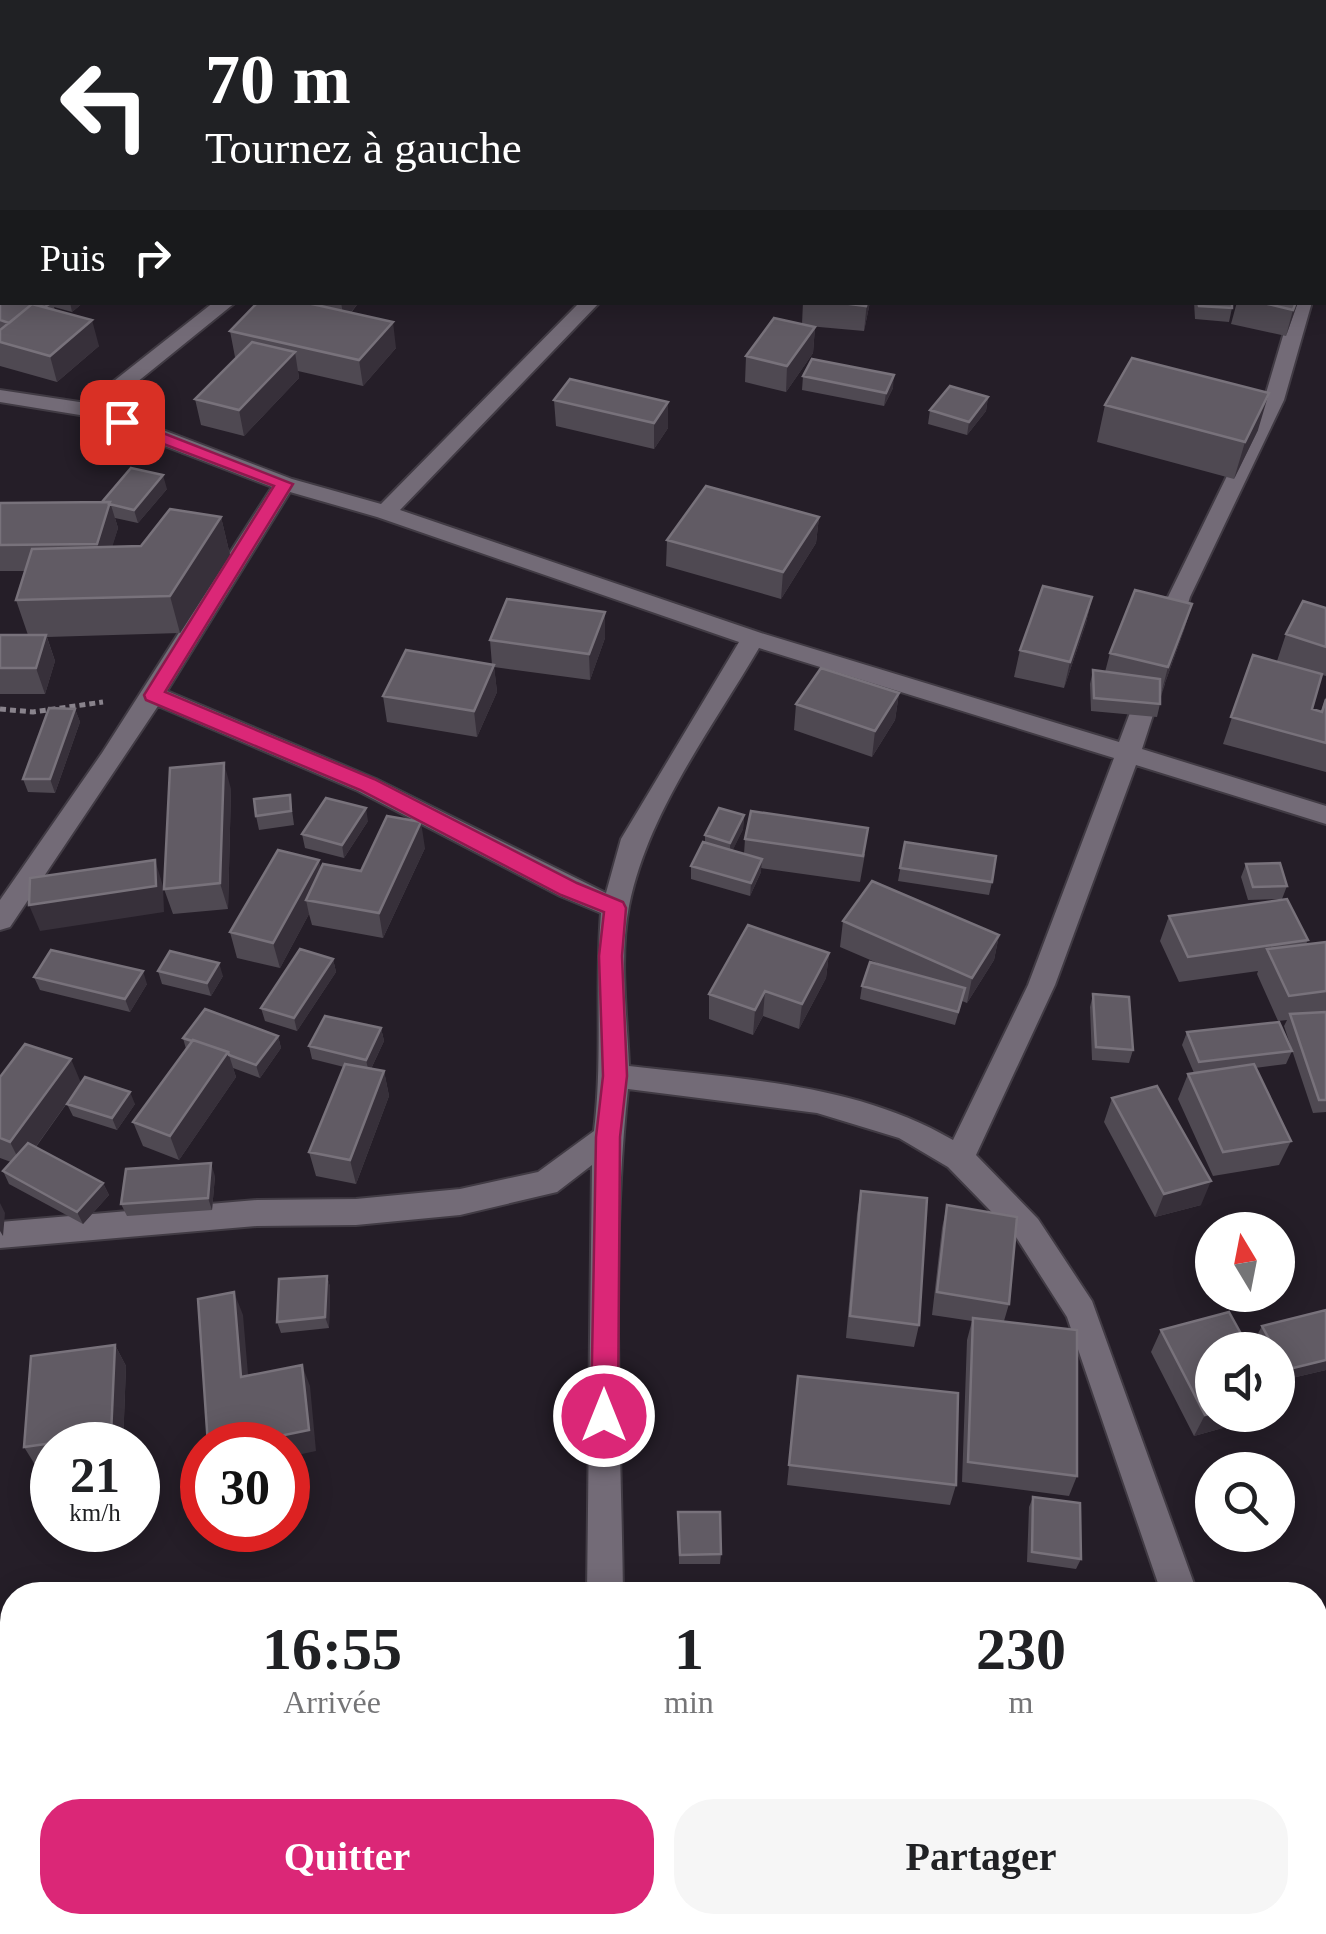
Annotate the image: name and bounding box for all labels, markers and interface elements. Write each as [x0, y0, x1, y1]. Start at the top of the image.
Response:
icon: left [40, 40, 170, 170]
text: 70 m [205, 41, 351, 118]
text: Tournez à gauche [205, 123, 522, 173]
icon: right [125, 230, 180, 285]
text: Puis [40, 237, 105, 279]
pin [80, 380, 165, 465]
icon: arrive [95, 395, 150, 450]
north arrow [1195, 1212, 1295, 1312]
map controls [1195, 1212, 1295, 1552]
button: sound [1195, 1332, 1295, 1432]
position arrow [552, 1364, 656, 1468]
speed limit sign: 30 [180, 1422, 310, 1552]
text: 21 [70, 1447, 120, 1503]
button: search [1195, 1452, 1295, 1552]
text: km/h [69, 1499, 121, 1526]
text: 16:55 [262, 1616, 402, 1682]
text: 1 [674, 1616, 704, 1682]
text: 230 [976, 1616, 1066, 1682]
text: Arrivée [283, 1684, 381, 1720]
text: min [664, 1684, 714, 1720]
text: m [1008, 1684, 1033, 1720]
button: Quitter [40, 1799, 654, 1914]
button: Partager [674, 1799, 1288, 1914]

